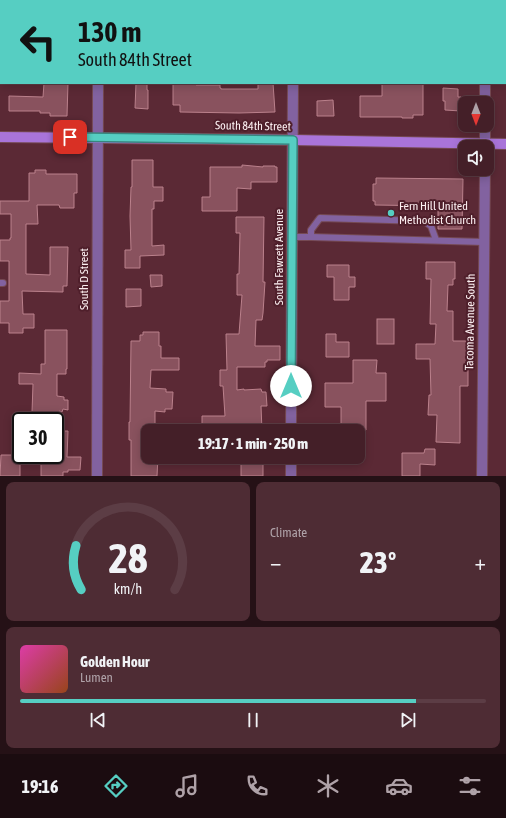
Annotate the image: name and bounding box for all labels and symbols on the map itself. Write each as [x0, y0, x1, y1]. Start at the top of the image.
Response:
north arrow [458, 96, 494, 132]
street label: South 84th Street [215, 118, 292, 134]
pin [53, 120, 87, 154]
place label: Fern Hill United Methodist Church [399, 199, 476, 227]
marker: Fern Hill United Methodist Church [386, 208, 396, 218]
street label: South Fawcett Avenue [272, 209, 286, 305]
street label: South D Street [77, 247, 91, 310]
street label: Tacoma Avenue South [462, 274, 478, 370]
position arrow [270, 365, 312, 407]
speed limit sign: 30 [12, 412, 64, 464]

